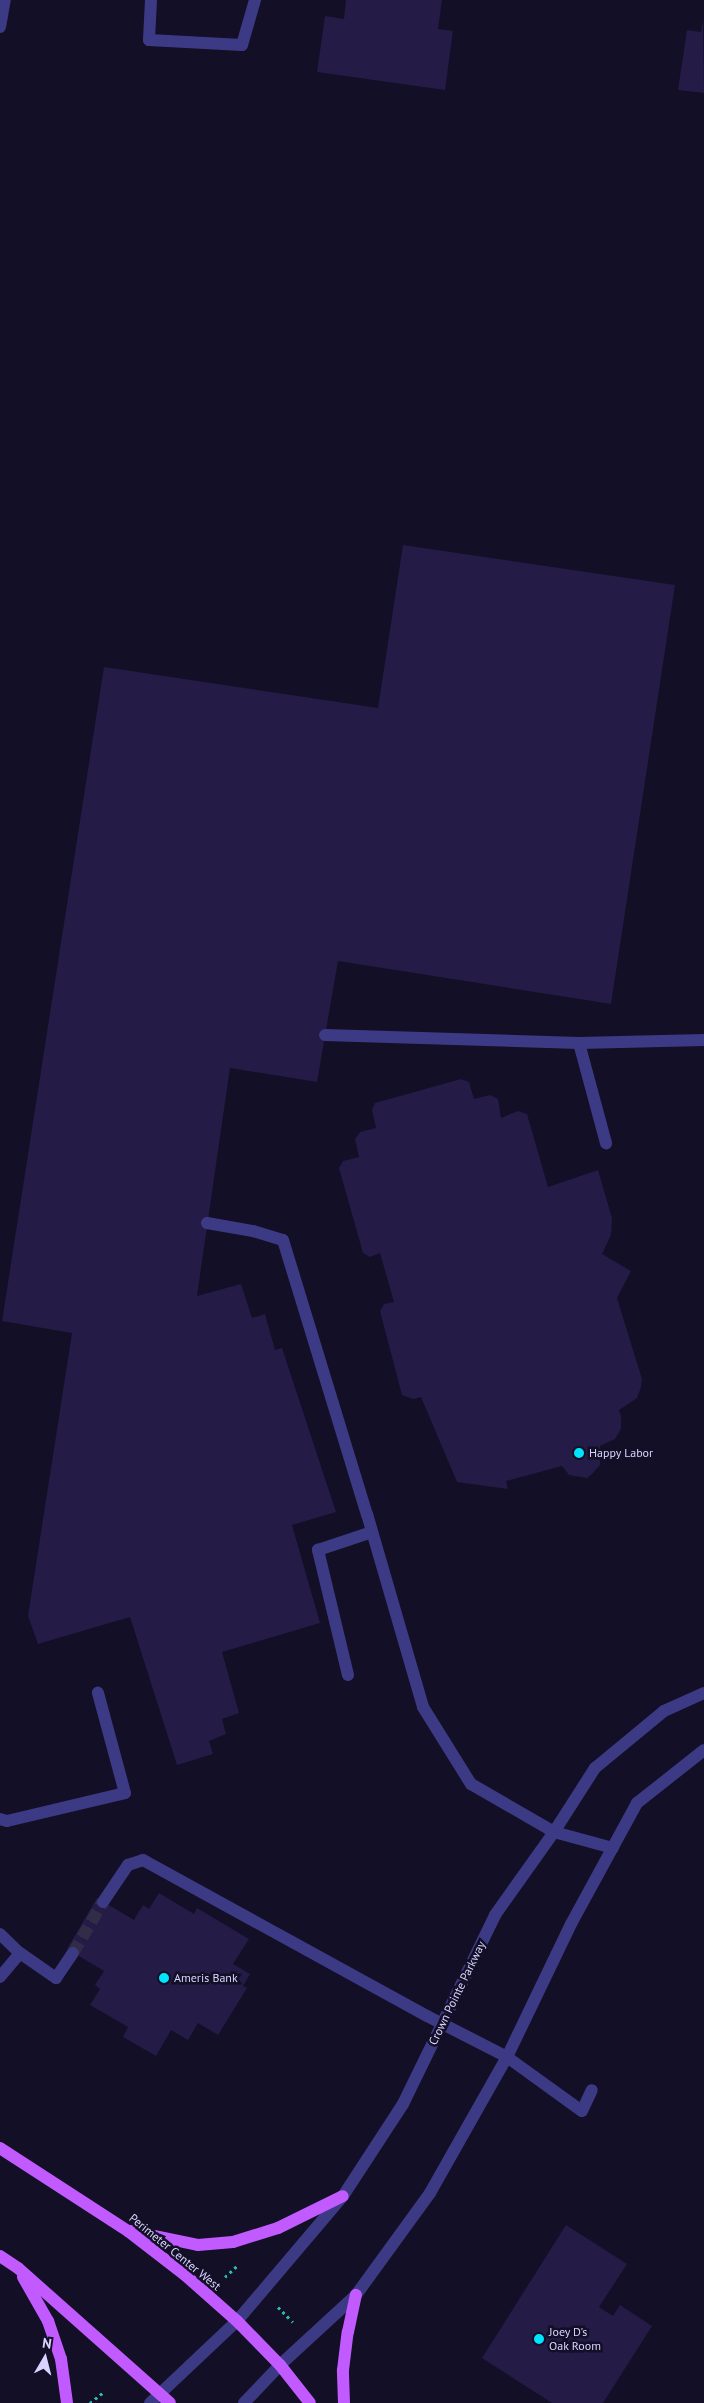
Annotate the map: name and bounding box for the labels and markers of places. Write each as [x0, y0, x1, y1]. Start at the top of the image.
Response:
place label: Happy Labor [589, 1446, 654, 1460]
marker: Happy Labor [573, 1447, 585, 1459]
place label: Ameris Bank [174, 1971, 238, 1985]
marker: Ameris Bank [158, 1972, 170, 1984]
place label: Joey D's Oak Room [549, 2325, 601, 2353]
marker: Joey D's Oak Room [533, 2333, 545, 2345]

